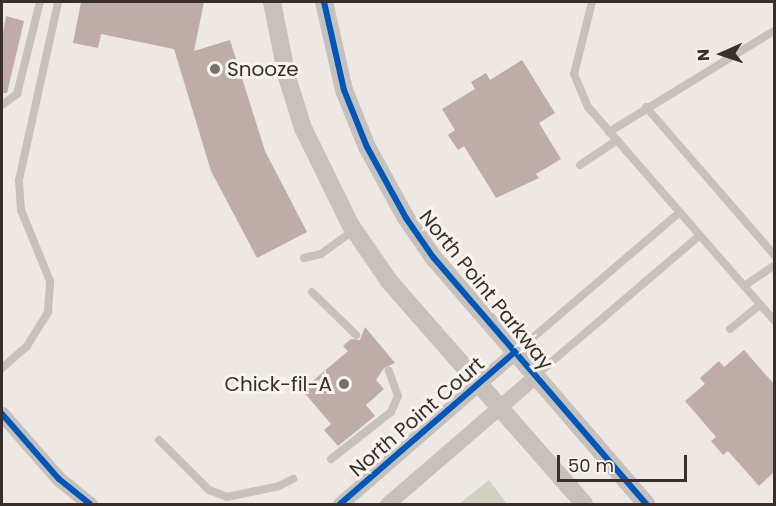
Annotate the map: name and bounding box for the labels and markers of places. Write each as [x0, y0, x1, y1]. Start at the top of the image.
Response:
place label: Snooze [227, 57, 299, 81]
marker: Snooze [208, 62, 222, 76]
place label: Chick-fil-A [224, 372, 332, 396]
marker: Chick-fil-A [337, 377, 351, 391]

